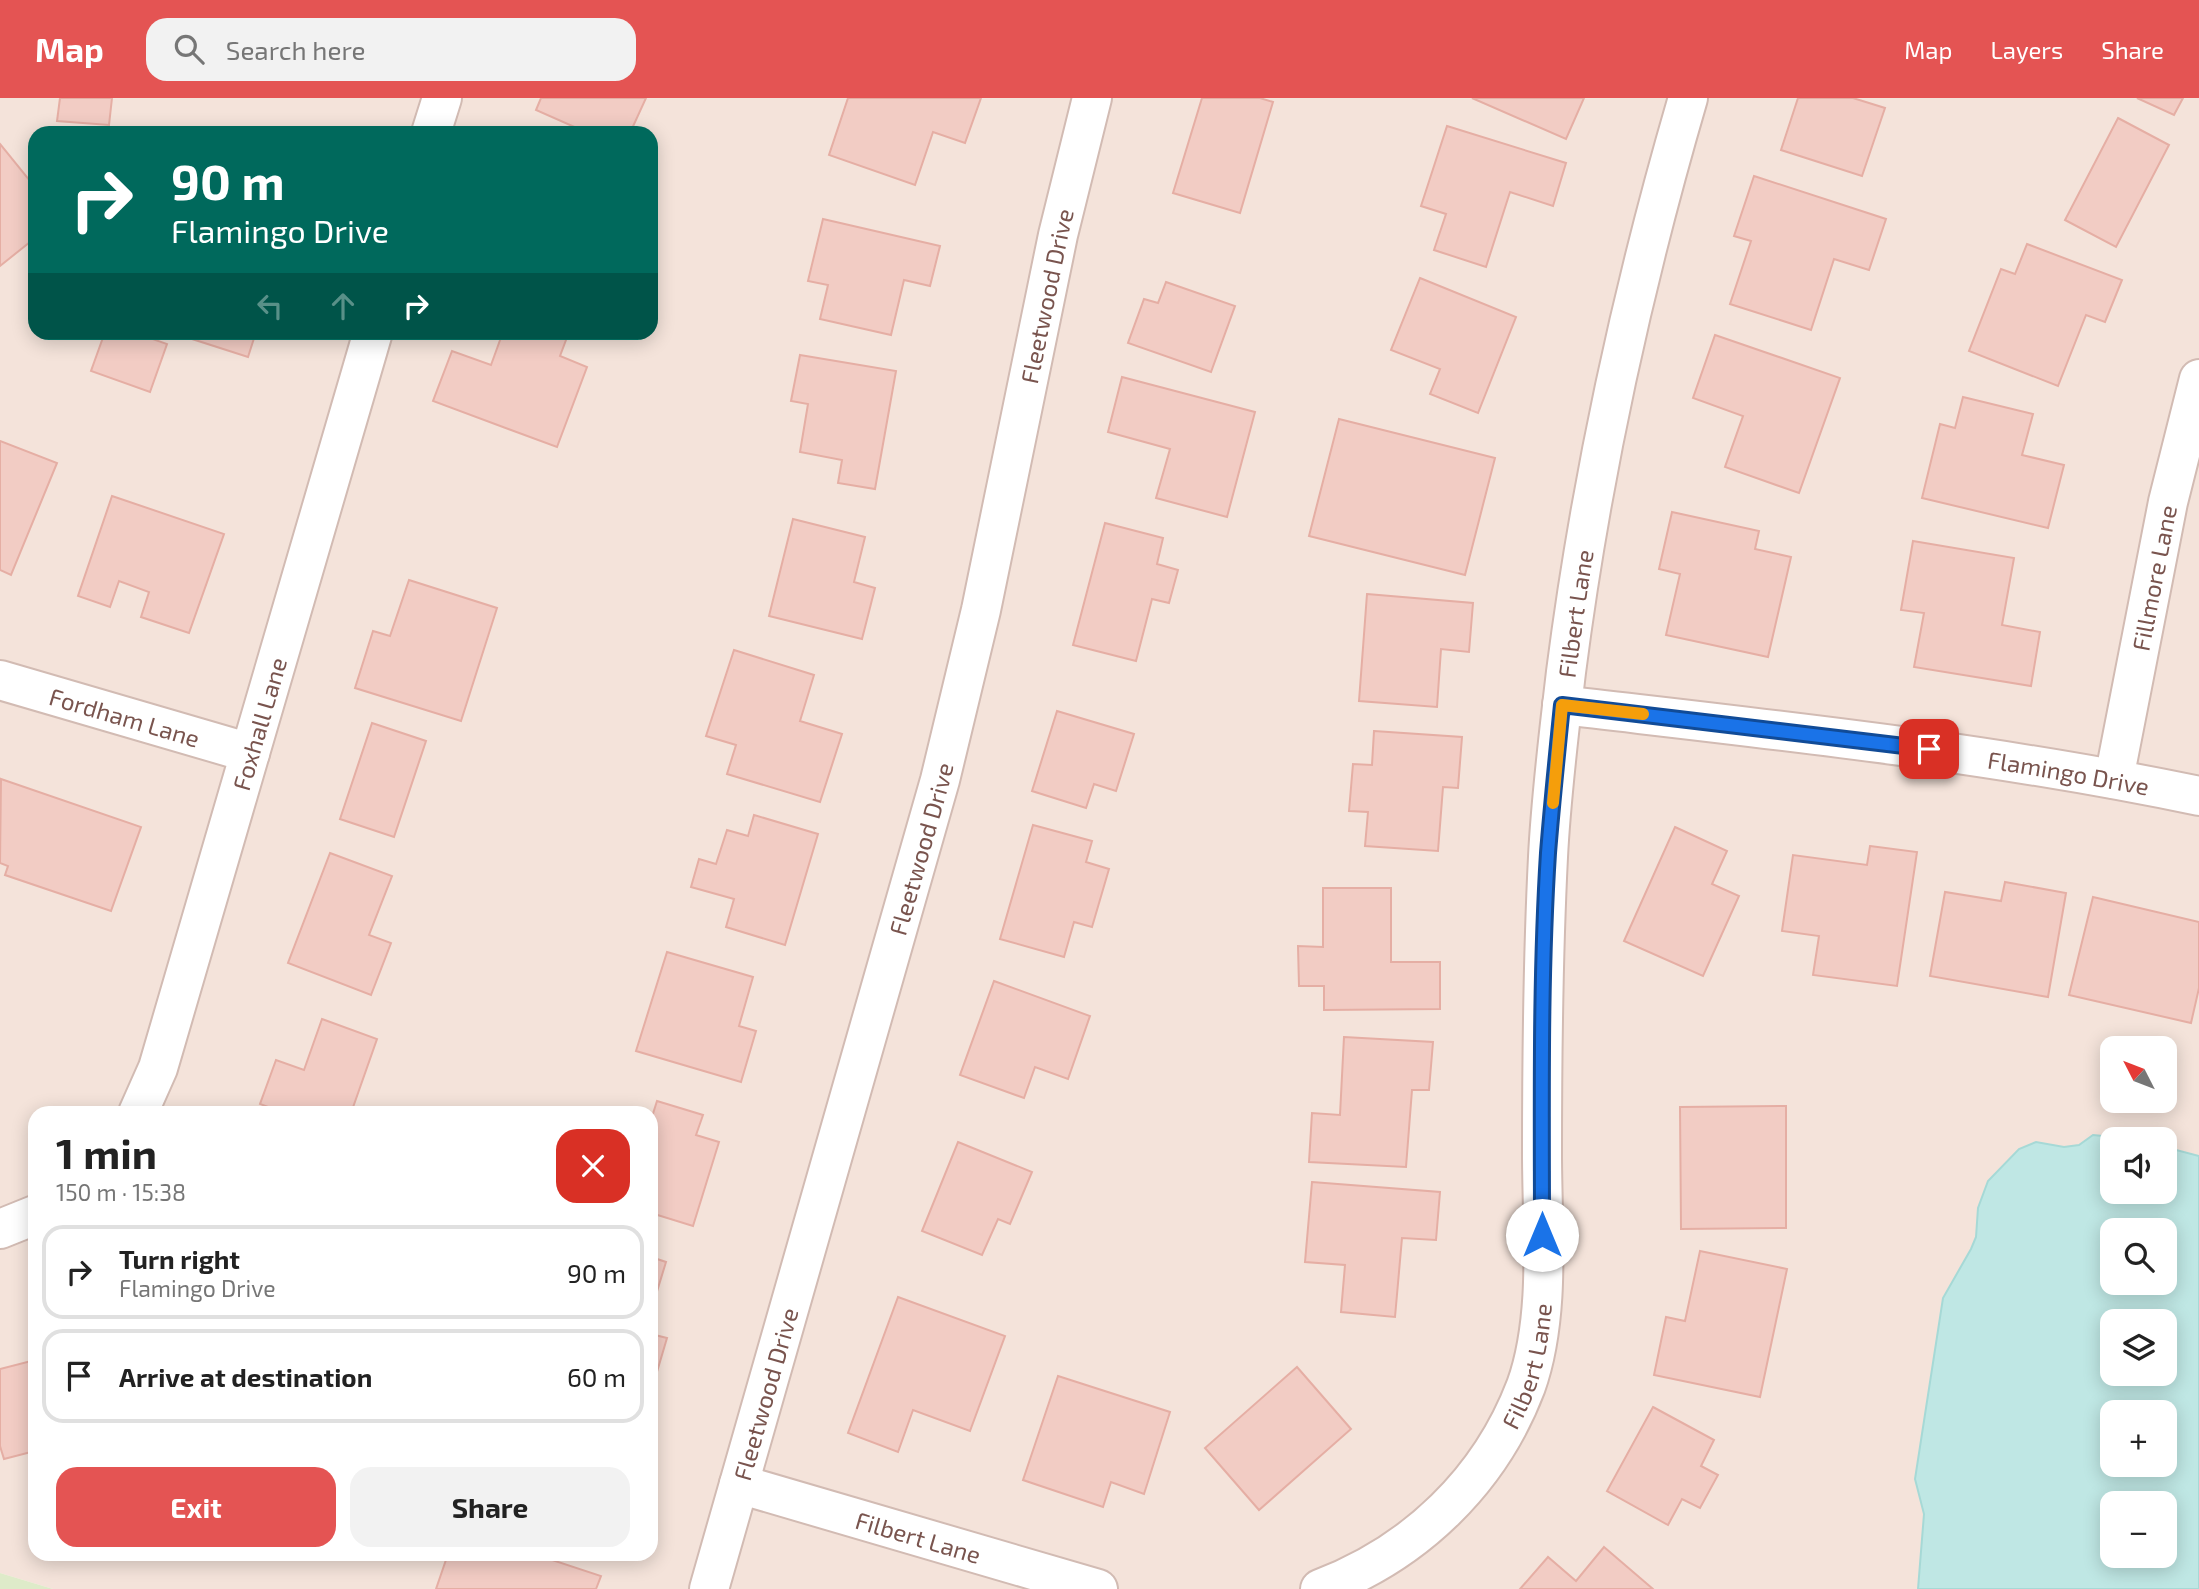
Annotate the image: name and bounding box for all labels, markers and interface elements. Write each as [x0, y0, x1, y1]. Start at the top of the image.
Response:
search box [146, 18, 636, 81]
text: Map [35, 29, 104, 69]
icon: search [170, 30, 208, 68]
text: Search here [226, 34, 365, 65]
text: Map [1904, 35, 1952, 64]
text: Layers [1990, 35, 2063, 64]
text: Share [2101, 35, 2164, 64]
text: 90 m [171, 151, 285, 210]
icon: right [56, 154, 147, 245]
street label: Fleetwood Drive [1013, 205, 1079, 386]
text: Flamingo Drive [171, 211, 389, 249]
icon: left [251, 287, 289, 325]
icon: ahead [324, 287, 362, 325]
icon: right [397, 287, 435, 325]
street label: Fillmore Lane [2125, 502, 2182, 653]
street label: Filbert Lane [1551, 547, 1598, 679]
street label: Foxhall Lane [225, 654, 292, 794]
street label: Fordham Lane [46, 681, 203, 752]
pin [1899, 719, 1959, 779]
icon: arrive [1910, 730, 1948, 768]
street label: Flamingo Drive [1986, 744, 2152, 800]
street label: Fleetwood Drive [882, 759, 958, 938]
north arrow [2100, 1036, 2177, 1113]
map controls [2100, 1036, 2177, 1568]
text: 1 min [56, 1127, 157, 1177]
button: sound [2100, 1127, 2177, 1204]
button: close [556, 1129, 630, 1203]
text: 150 m · 15:38 [56, 1178, 186, 1206]
position arrow [1505, 1198, 1579, 1272]
button: search [2100, 1218, 2177, 1295]
text: Turn right [119, 1243, 240, 1274]
icon: right [60, 1253, 98, 1291]
text: 90 m [567, 1257, 626, 1288]
text: Flamingo Drive [119, 1274, 276, 1302]
street label: Filbert Lane [1495, 1302, 1556, 1433]
street label: Fleetwood Drive [726, 1304, 803, 1483]
button: layers [2100, 1309, 2177, 1386]
icon: arrive [60, 1357, 98, 1395]
text: Arrive at destination [119, 1361, 372, 1392]
text: 60 m [567, 1361, 626, 1392]
button: + [2100, 1400, 2177, 1477]
button: Exit [56, 1467, 336, 1547]
button: Share [350, 1467, 630, 1547]
button: − [2100, 1491, 2177, 1568]
street label: Filbert Lane [852, 1504, 985, 1569]

